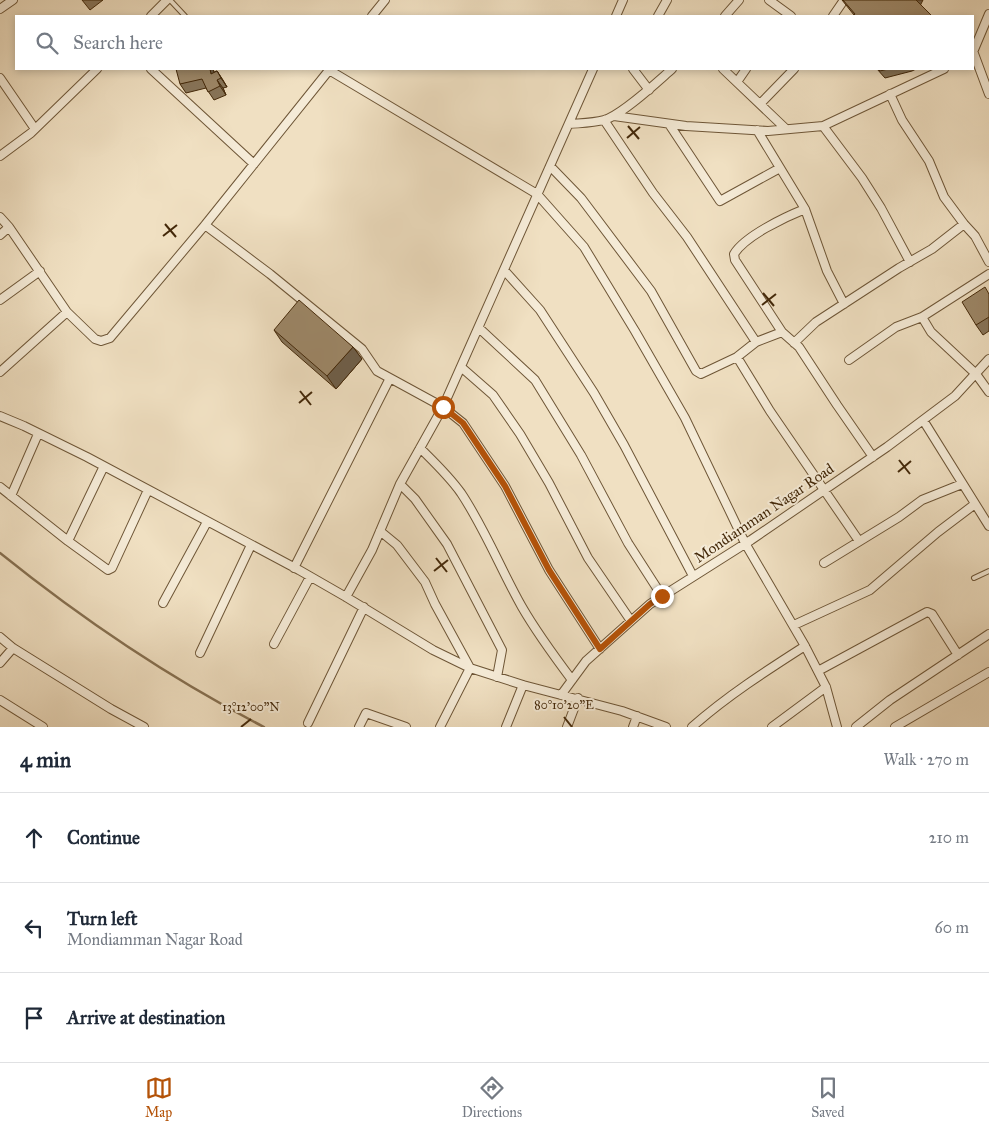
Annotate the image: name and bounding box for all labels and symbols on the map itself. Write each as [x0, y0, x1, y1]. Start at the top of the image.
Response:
route start [432, 396, 455, 419]
street label: Mondiamman Nagar Road [691, 459, 838, 567]
route end [651, 585, 674, 608]
text: 80°10'20"E [534, 698, 594, 712]
text: 13°12'00"N [222, 700, 280, 714]

